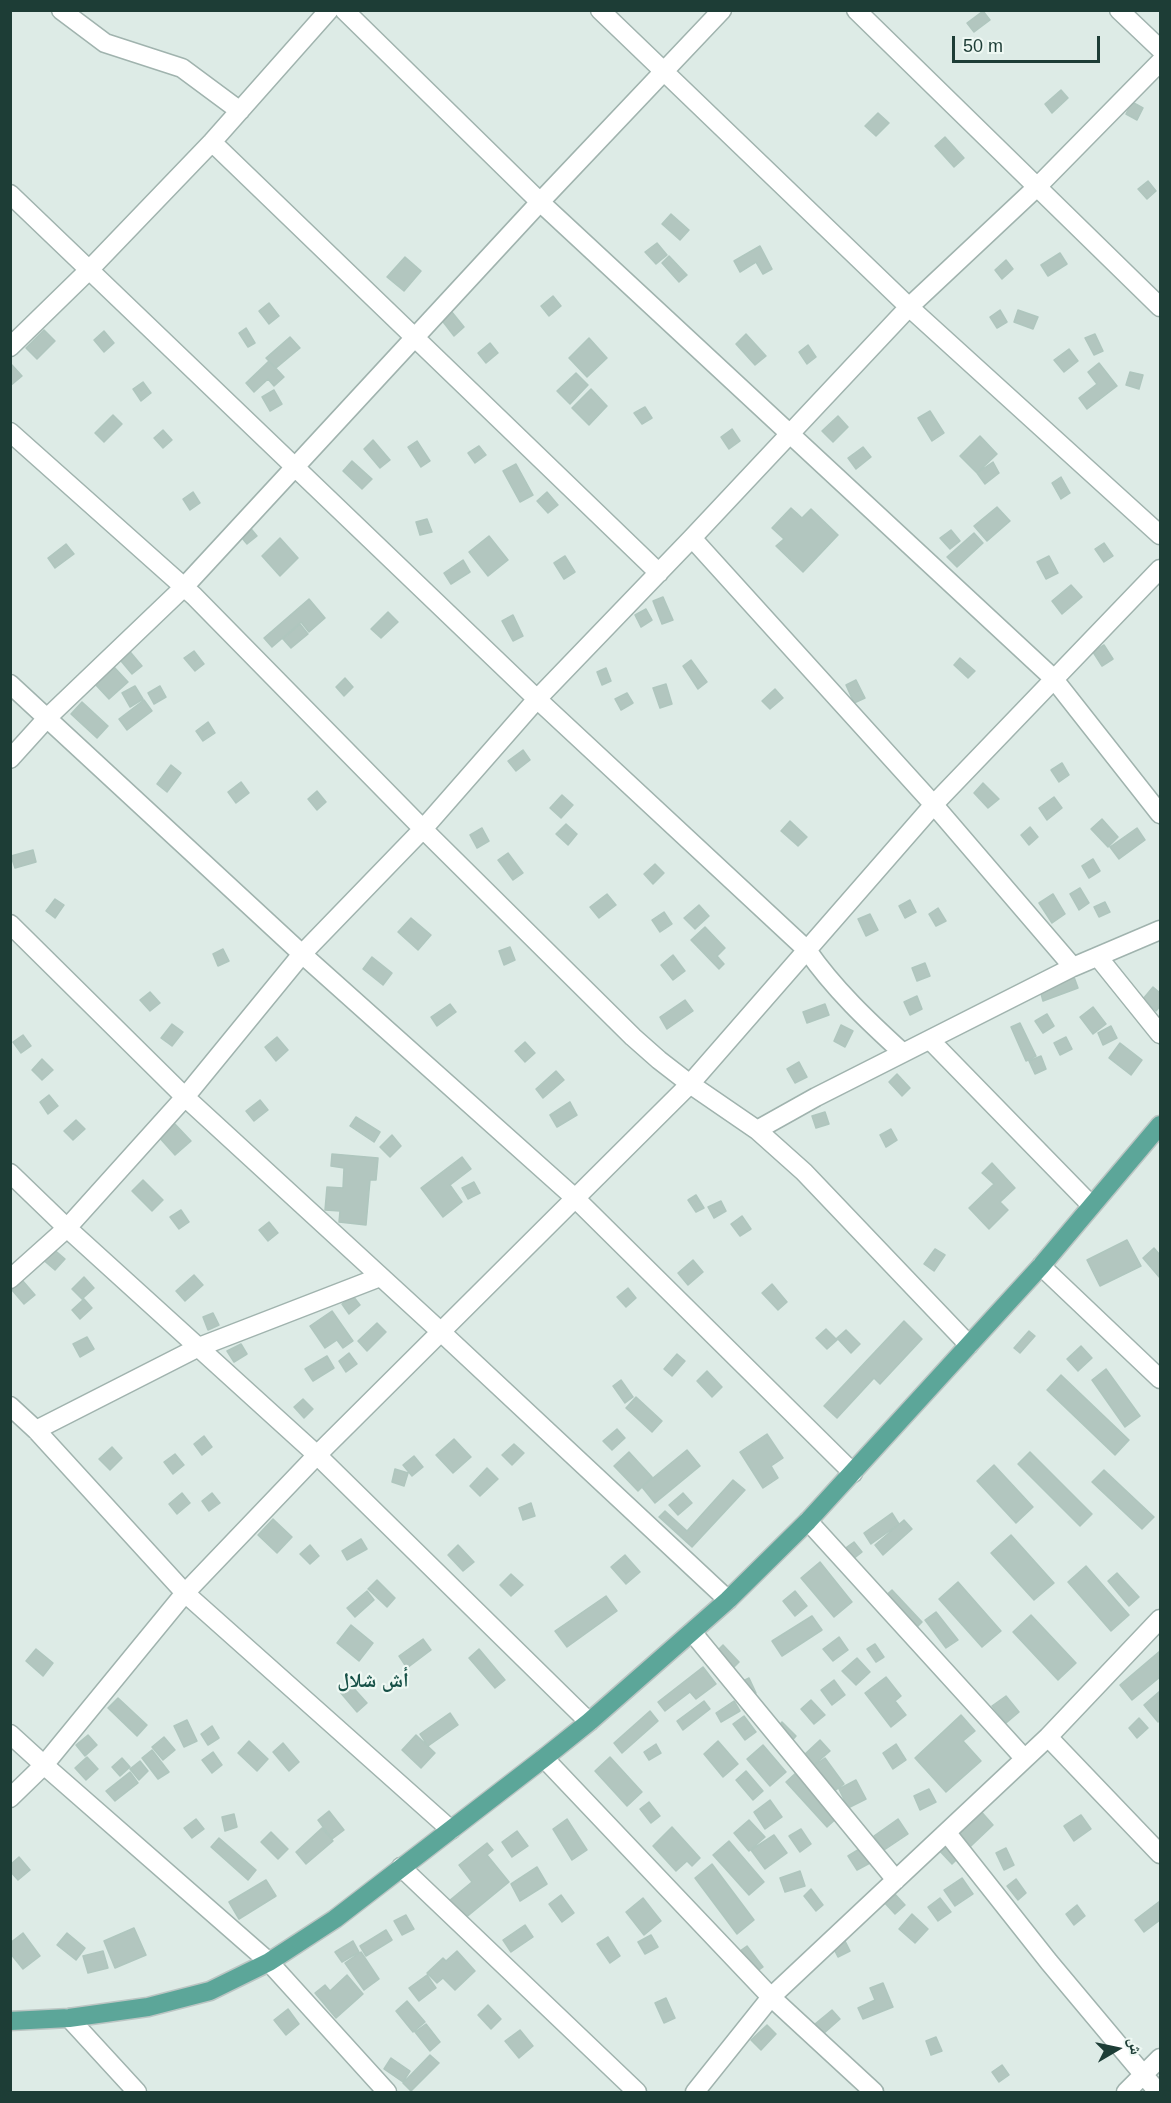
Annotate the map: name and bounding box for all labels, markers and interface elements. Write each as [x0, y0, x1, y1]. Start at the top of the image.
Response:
scale bar [955, 24, 1104, 62]
text: 50 m [963, 36, 1003, 56]
district label: أش شلال [337, 1669, 409, 1693]
north arrow [1087, 2019, 1147, 2079]
text: ش [1126, 2036, 1145, 2056]

